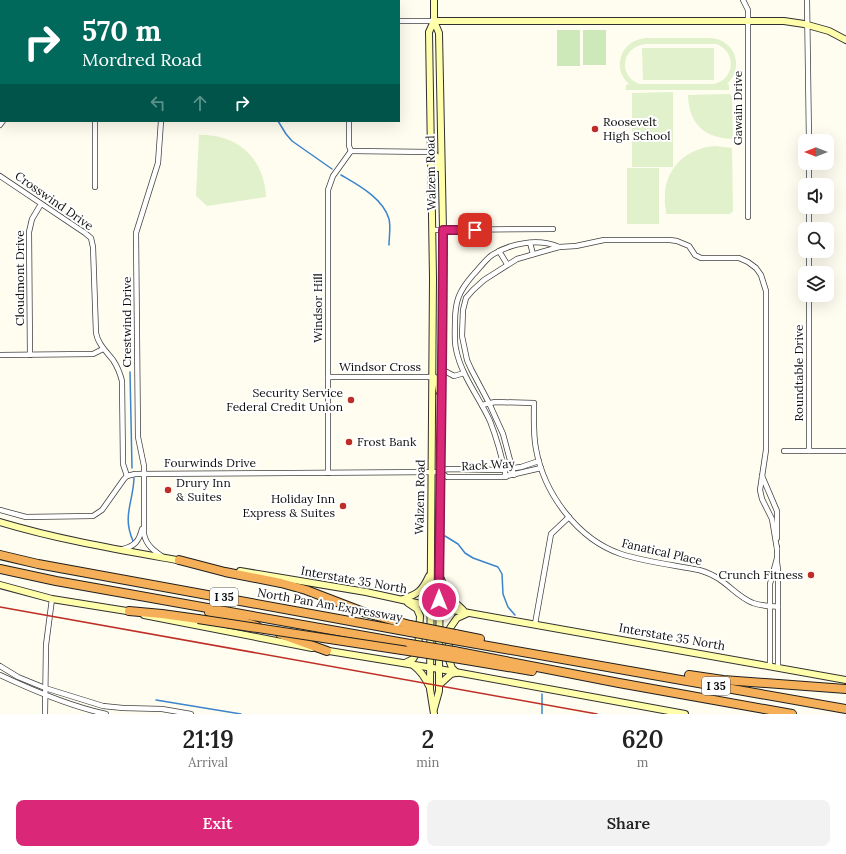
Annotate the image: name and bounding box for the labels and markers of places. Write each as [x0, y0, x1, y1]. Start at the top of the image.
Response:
place label: Roosevelt High School [603, 114, 671, 143]
marker: Roosevelt High School [590, 124, 600, 134]
pin [458, 213, 492, 247]
place label: Security Service Federal Credit Union [226, 385, 343, 414]
marker: Security Service Federal Credit Union [346, 395, 356, 405]
place label: Frost Bank [357, 434, 417, 449]
marker: Frost Bank [344, 437, 354, 447]
place label: Drury Inn & Suites [176, 475, 231, 504]
marker: Drury Inn & Suites [163, 485, 173, 495]
place label: Holiday Inn Express & Suites [242, 491, 335, 520]
marker: Holiday Inn Express & Suites [338, 501, 348, 511]
place label: Crunch Fitness [719, 567, 803, 582]
marker: Crunch Fitness [806, 570, 816, 580]

